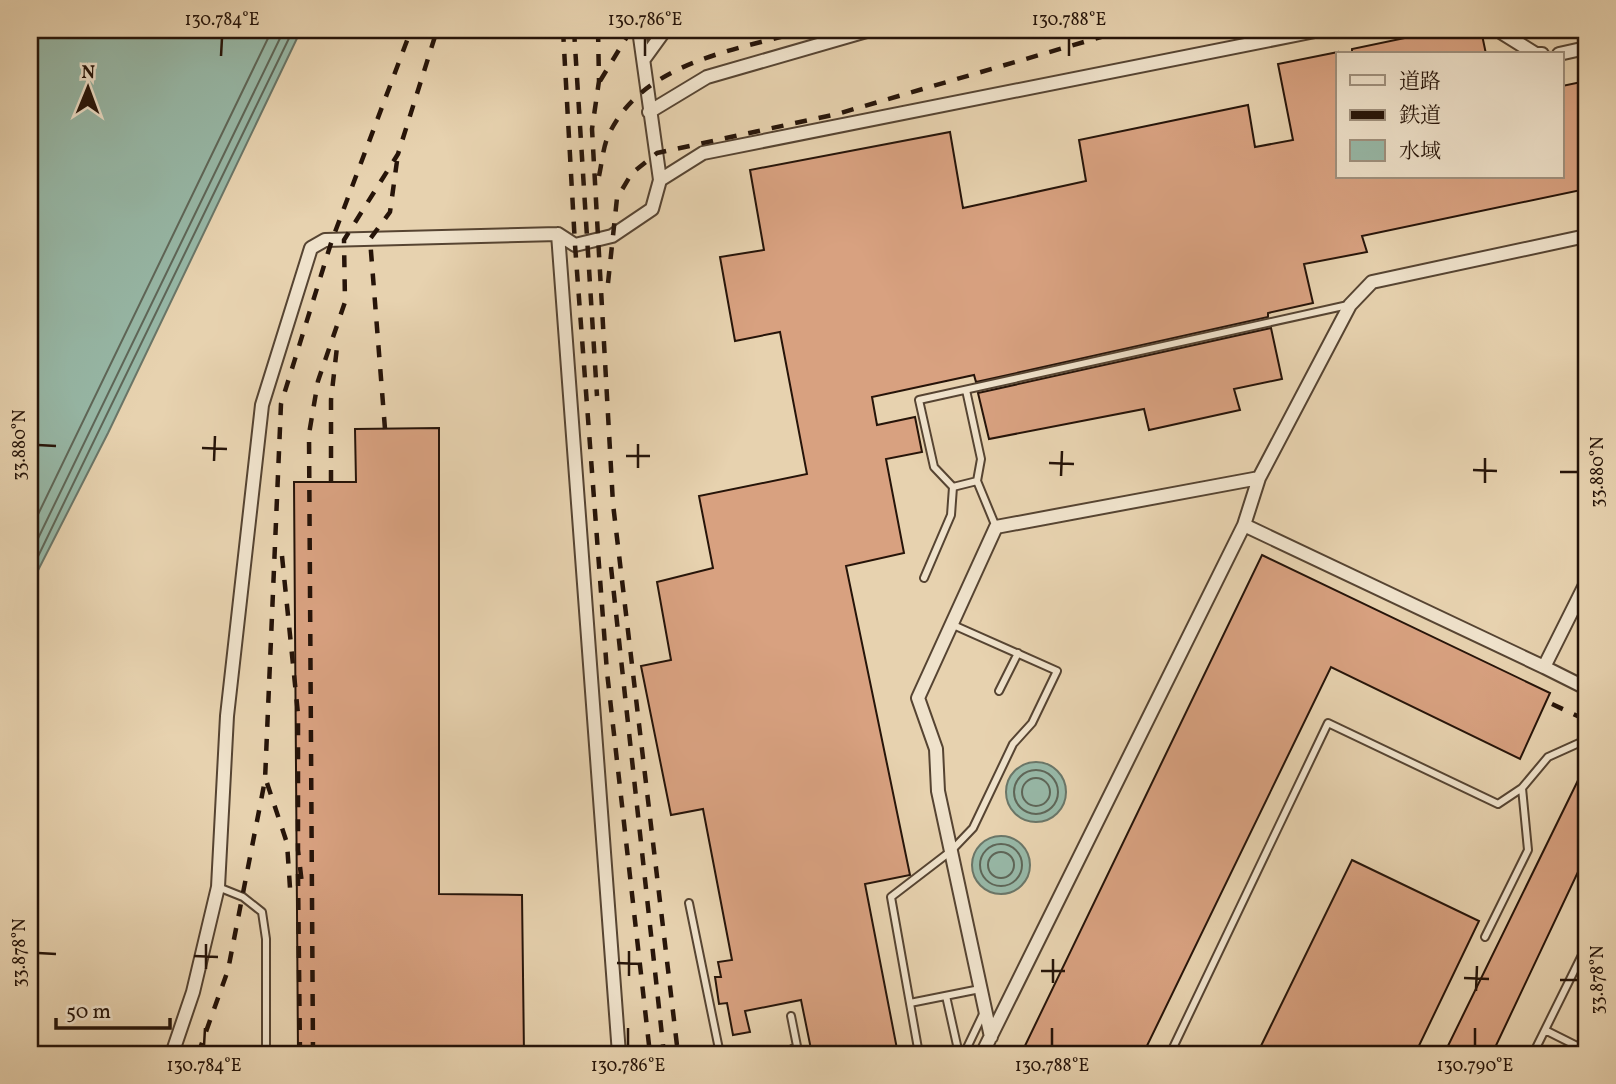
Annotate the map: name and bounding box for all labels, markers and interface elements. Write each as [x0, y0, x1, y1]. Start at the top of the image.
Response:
text: 130.784°E [184, 8, 260, 33]
text: 130.786°E [608, 8, 682, 33]
text: 130.788°E [1032, 8, 1106, 33]
north arrow [52, 52, 122, 122]
legend [1336, 52, 1564, 178]
text: N [81, 60, 96, 86]
text: 道路 [1399, 68, 1441, 97]
text: 鉄道 [1399, 102, 1441, 131]
text: 水域 [1399, 138, 1441, 167]
text: 33.880°N [8, 409, 33, 481]
text: 33.880°N [1586, 436, 1611, 508]
text: 33.878°N [8, 918, 33, 988]
text: 33.878°N [1586, 945, 1611, 1015]
scale bar [56, 986, 170, 1030]
text: 50 m [66, 998, 111, 1027]
text: 130.784°E [166, 1054, 242, 1079]
text: 130.786°E [591, 1054, 665, 1079]
text: 130.788°E [1015, 1054, 1089, 1079]
text: 130.790°E [1437, 1054, 1514, 1079]

